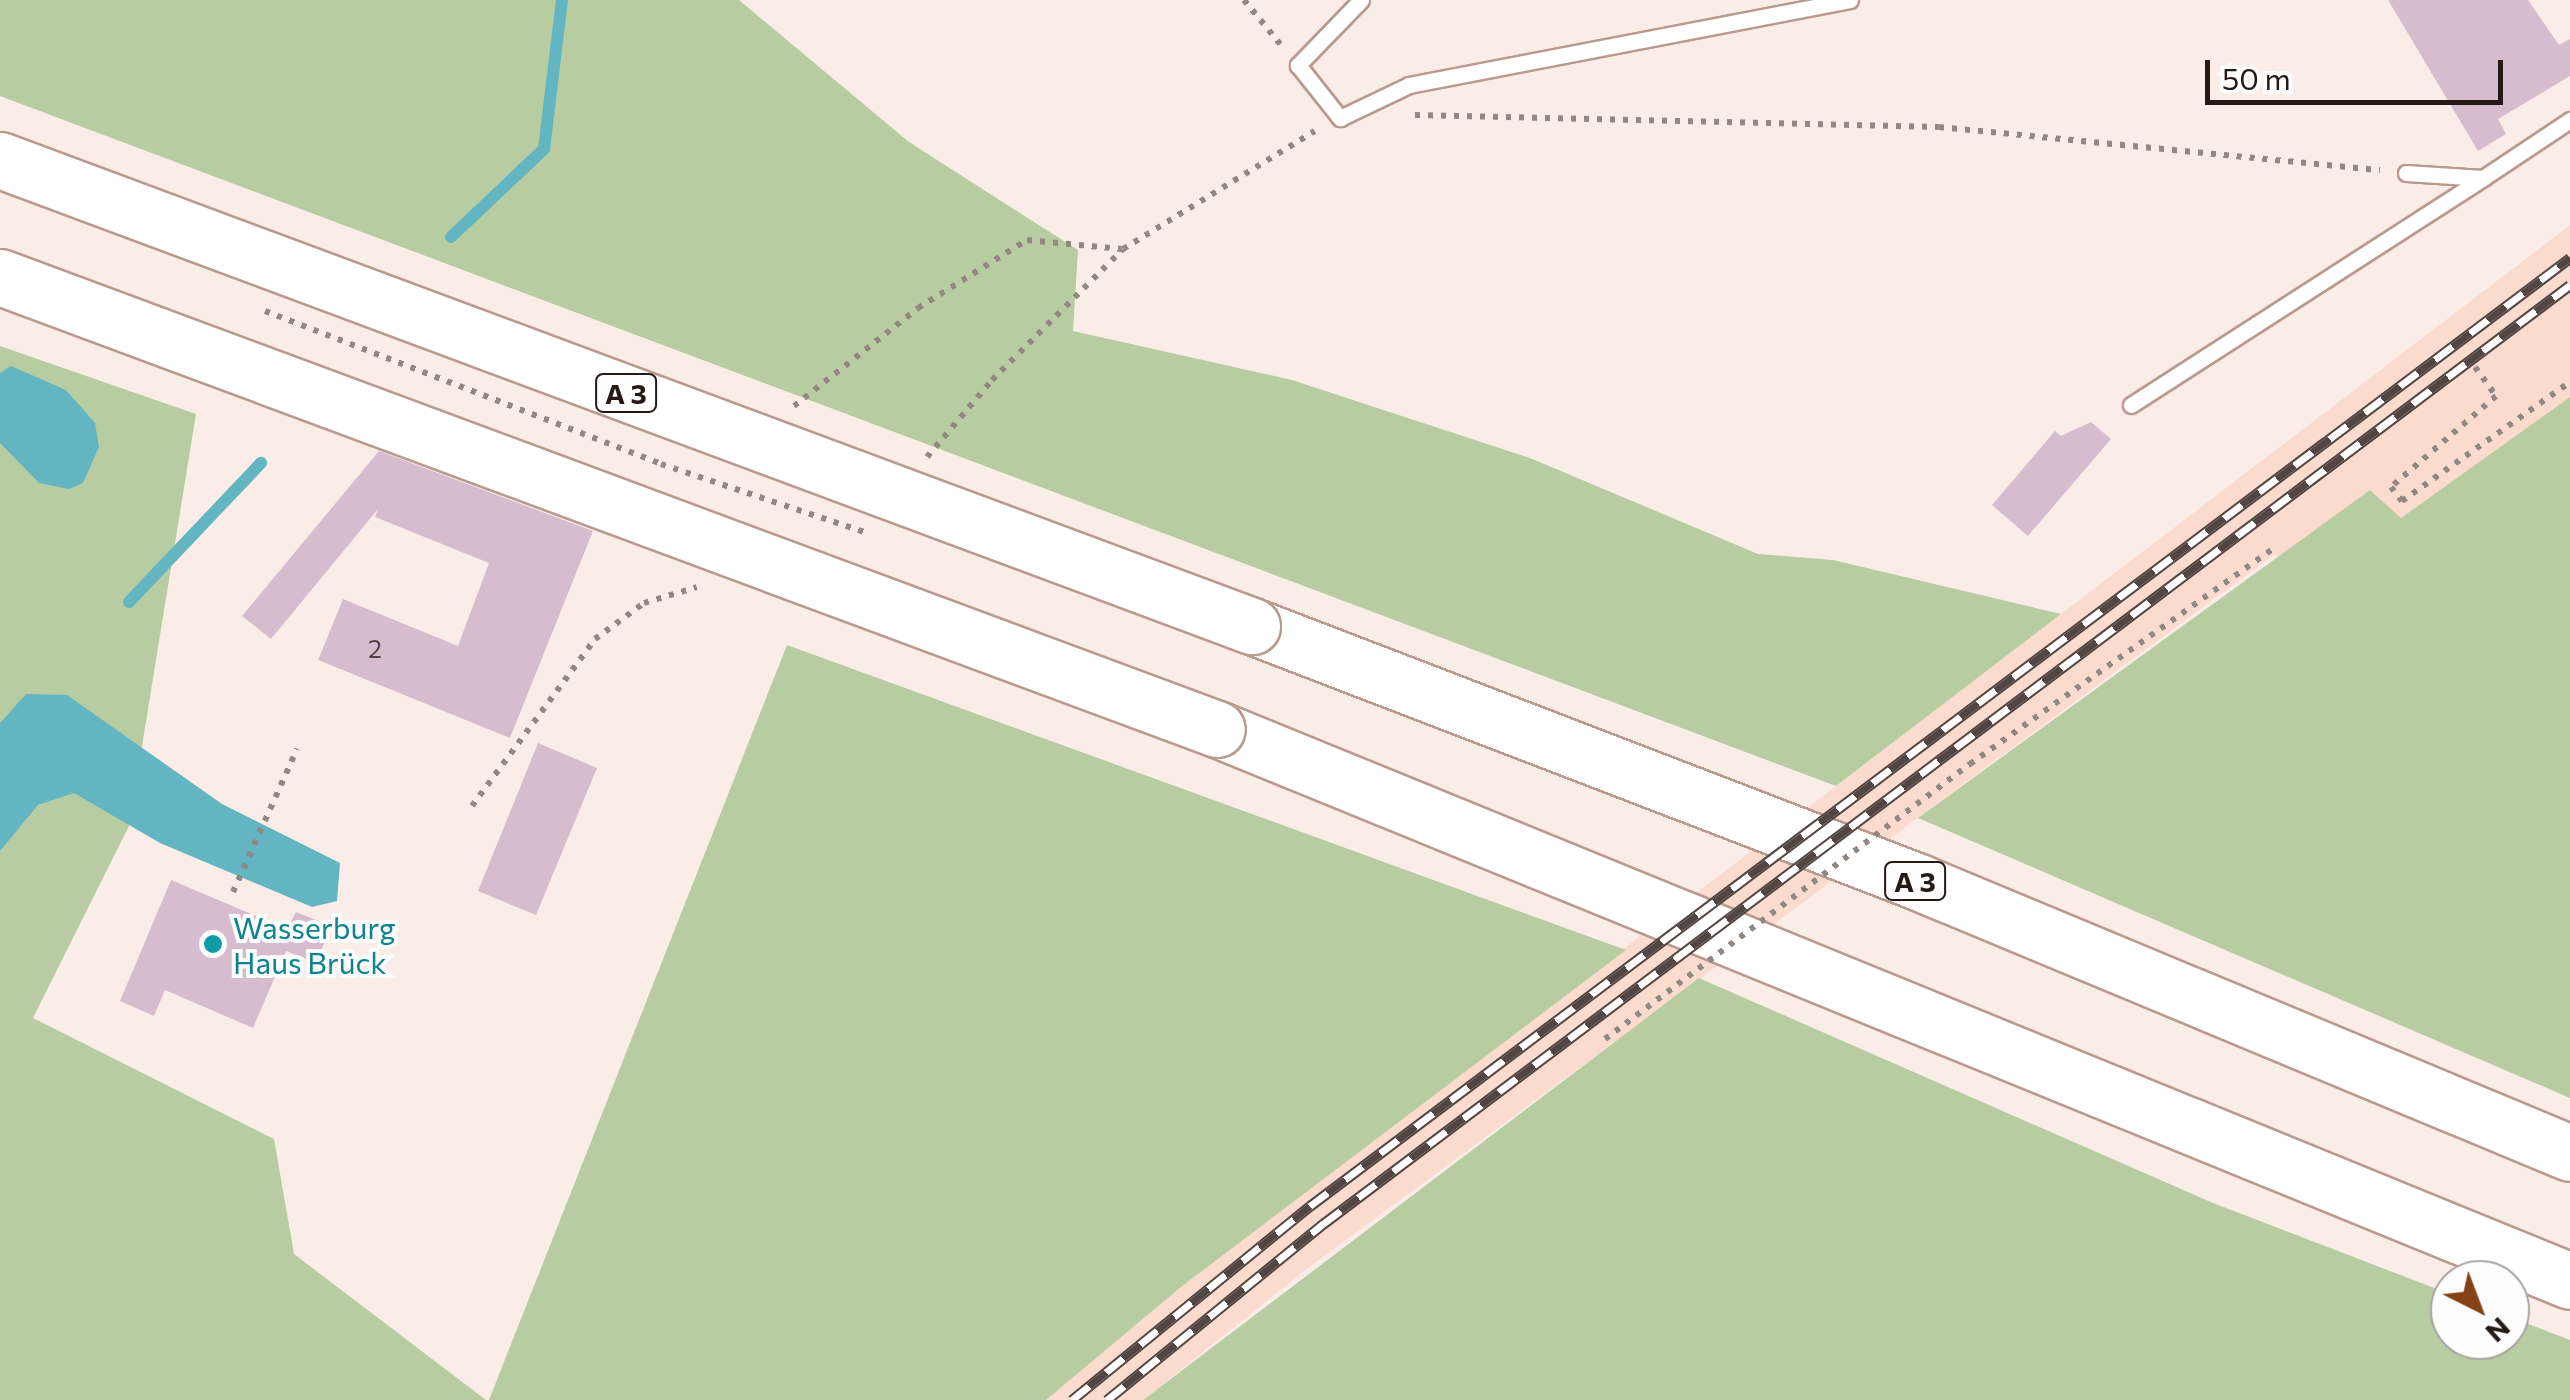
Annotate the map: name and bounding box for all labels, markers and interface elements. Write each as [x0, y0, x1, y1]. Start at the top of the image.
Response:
scale bar [2210, 40, 2508, 102]
text: 50 m [2222, 59, 2291, 96]
road number: A 3 [594, 370, 658, 416]
house number: 2 [368, 633, 382, 663]
road number: A 3 [1882, 858, 1948, 904]
place label: Wasserburg Haus Brück [233, 909, 396, 980]
marker: Wasserburg Haus Brück [202, 933, 224, 955]
north arrow [2430, 1260, 2530, 1360]
text: N [2480, 1311, 2518, 1350]

